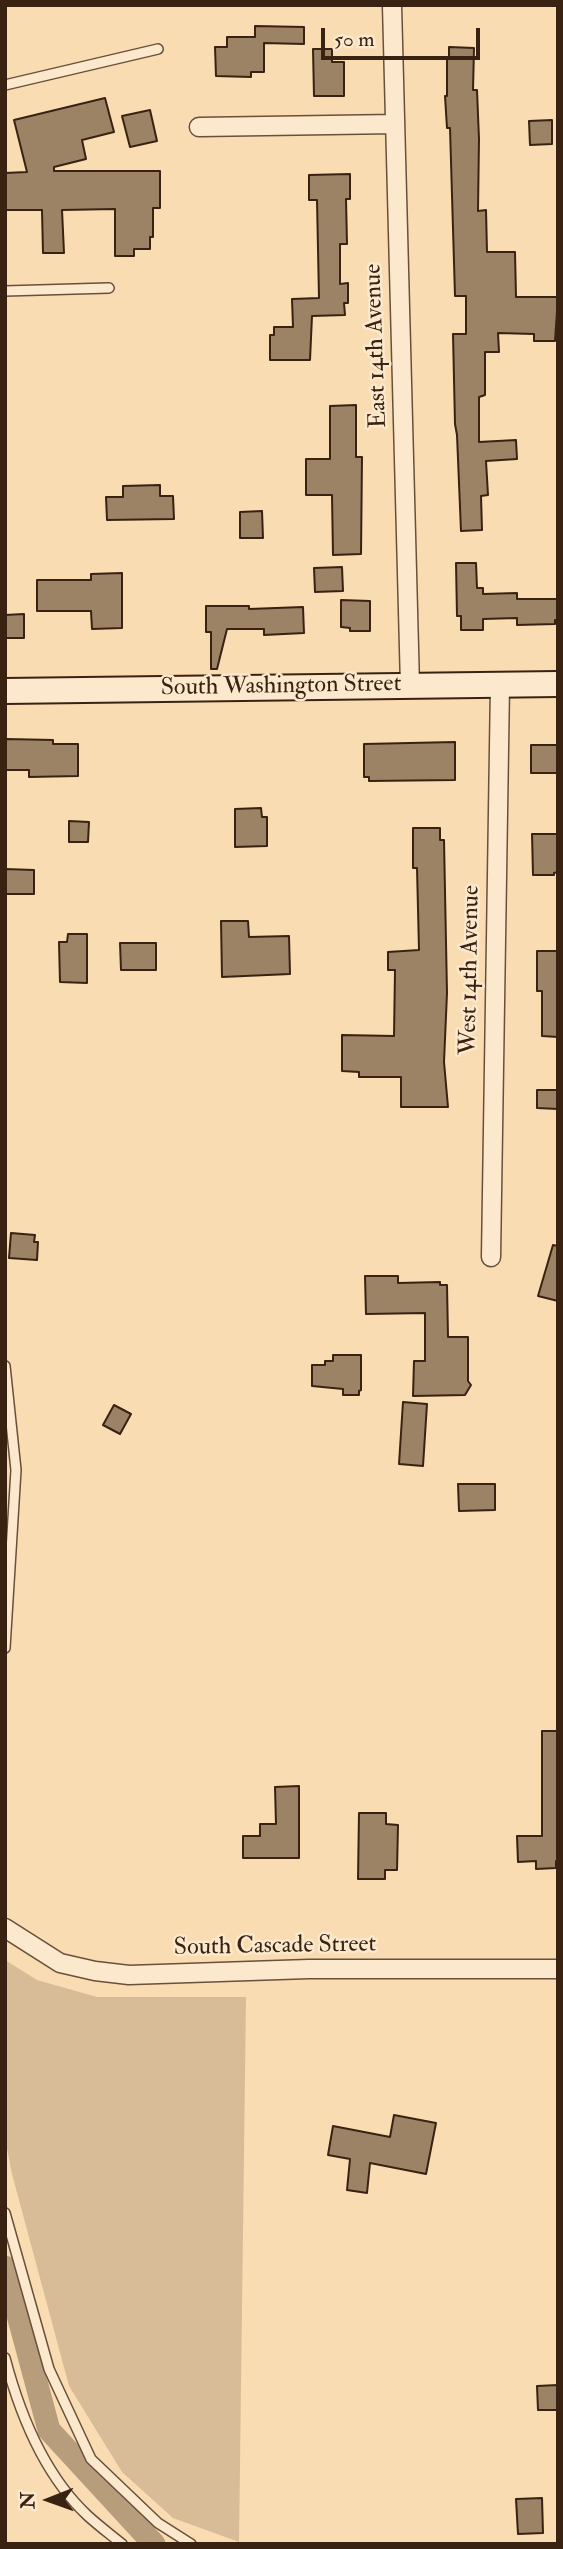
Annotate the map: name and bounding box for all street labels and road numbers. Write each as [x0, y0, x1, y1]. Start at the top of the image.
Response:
street label: East 14th Avenue [360, 263, 394, 429]
street label: South Washington Street [160, 671, 402, 703]
street label: West 14th Avenue [455, 885, 487, 1055]
street label: South Cascade Street [174, 1931, 376, 1963]

